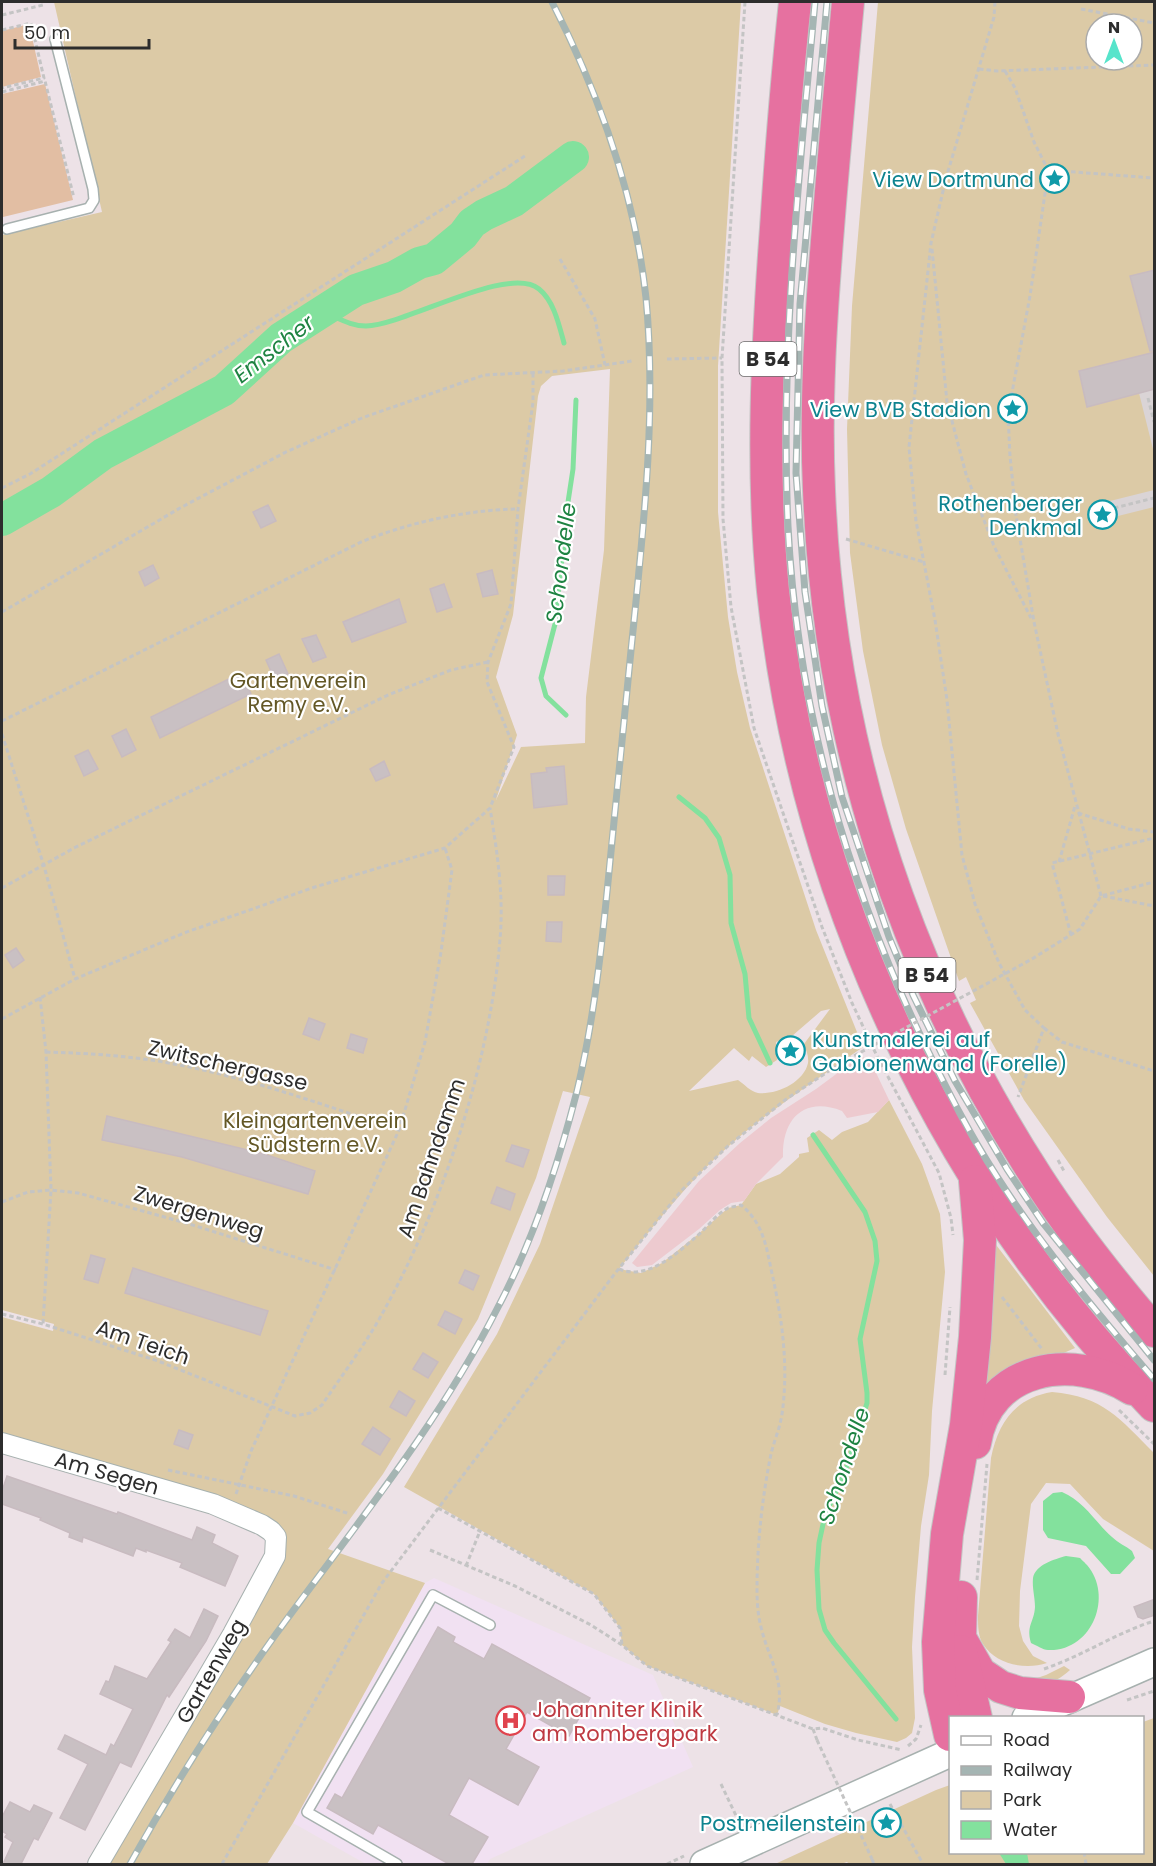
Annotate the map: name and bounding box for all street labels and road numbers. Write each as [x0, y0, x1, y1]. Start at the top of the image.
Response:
road number: B 54 [740, 342, 796, 376]
road number: B 54 [898, 958, 956, 992]
street label: Zwitschergasse [145, 1033, 311, 1097]
street label: Am Bahndamm [390, 1074, 472, 1242]
street label: Zwergenweg [130, 1178, 268, 1246]
street label: Am Teich [92, 1312, 194, 1372]
street label: Am Segen [51, 1444, 163, 1502]
street label: Gartenweg [169, 1613, 253, 1729]

